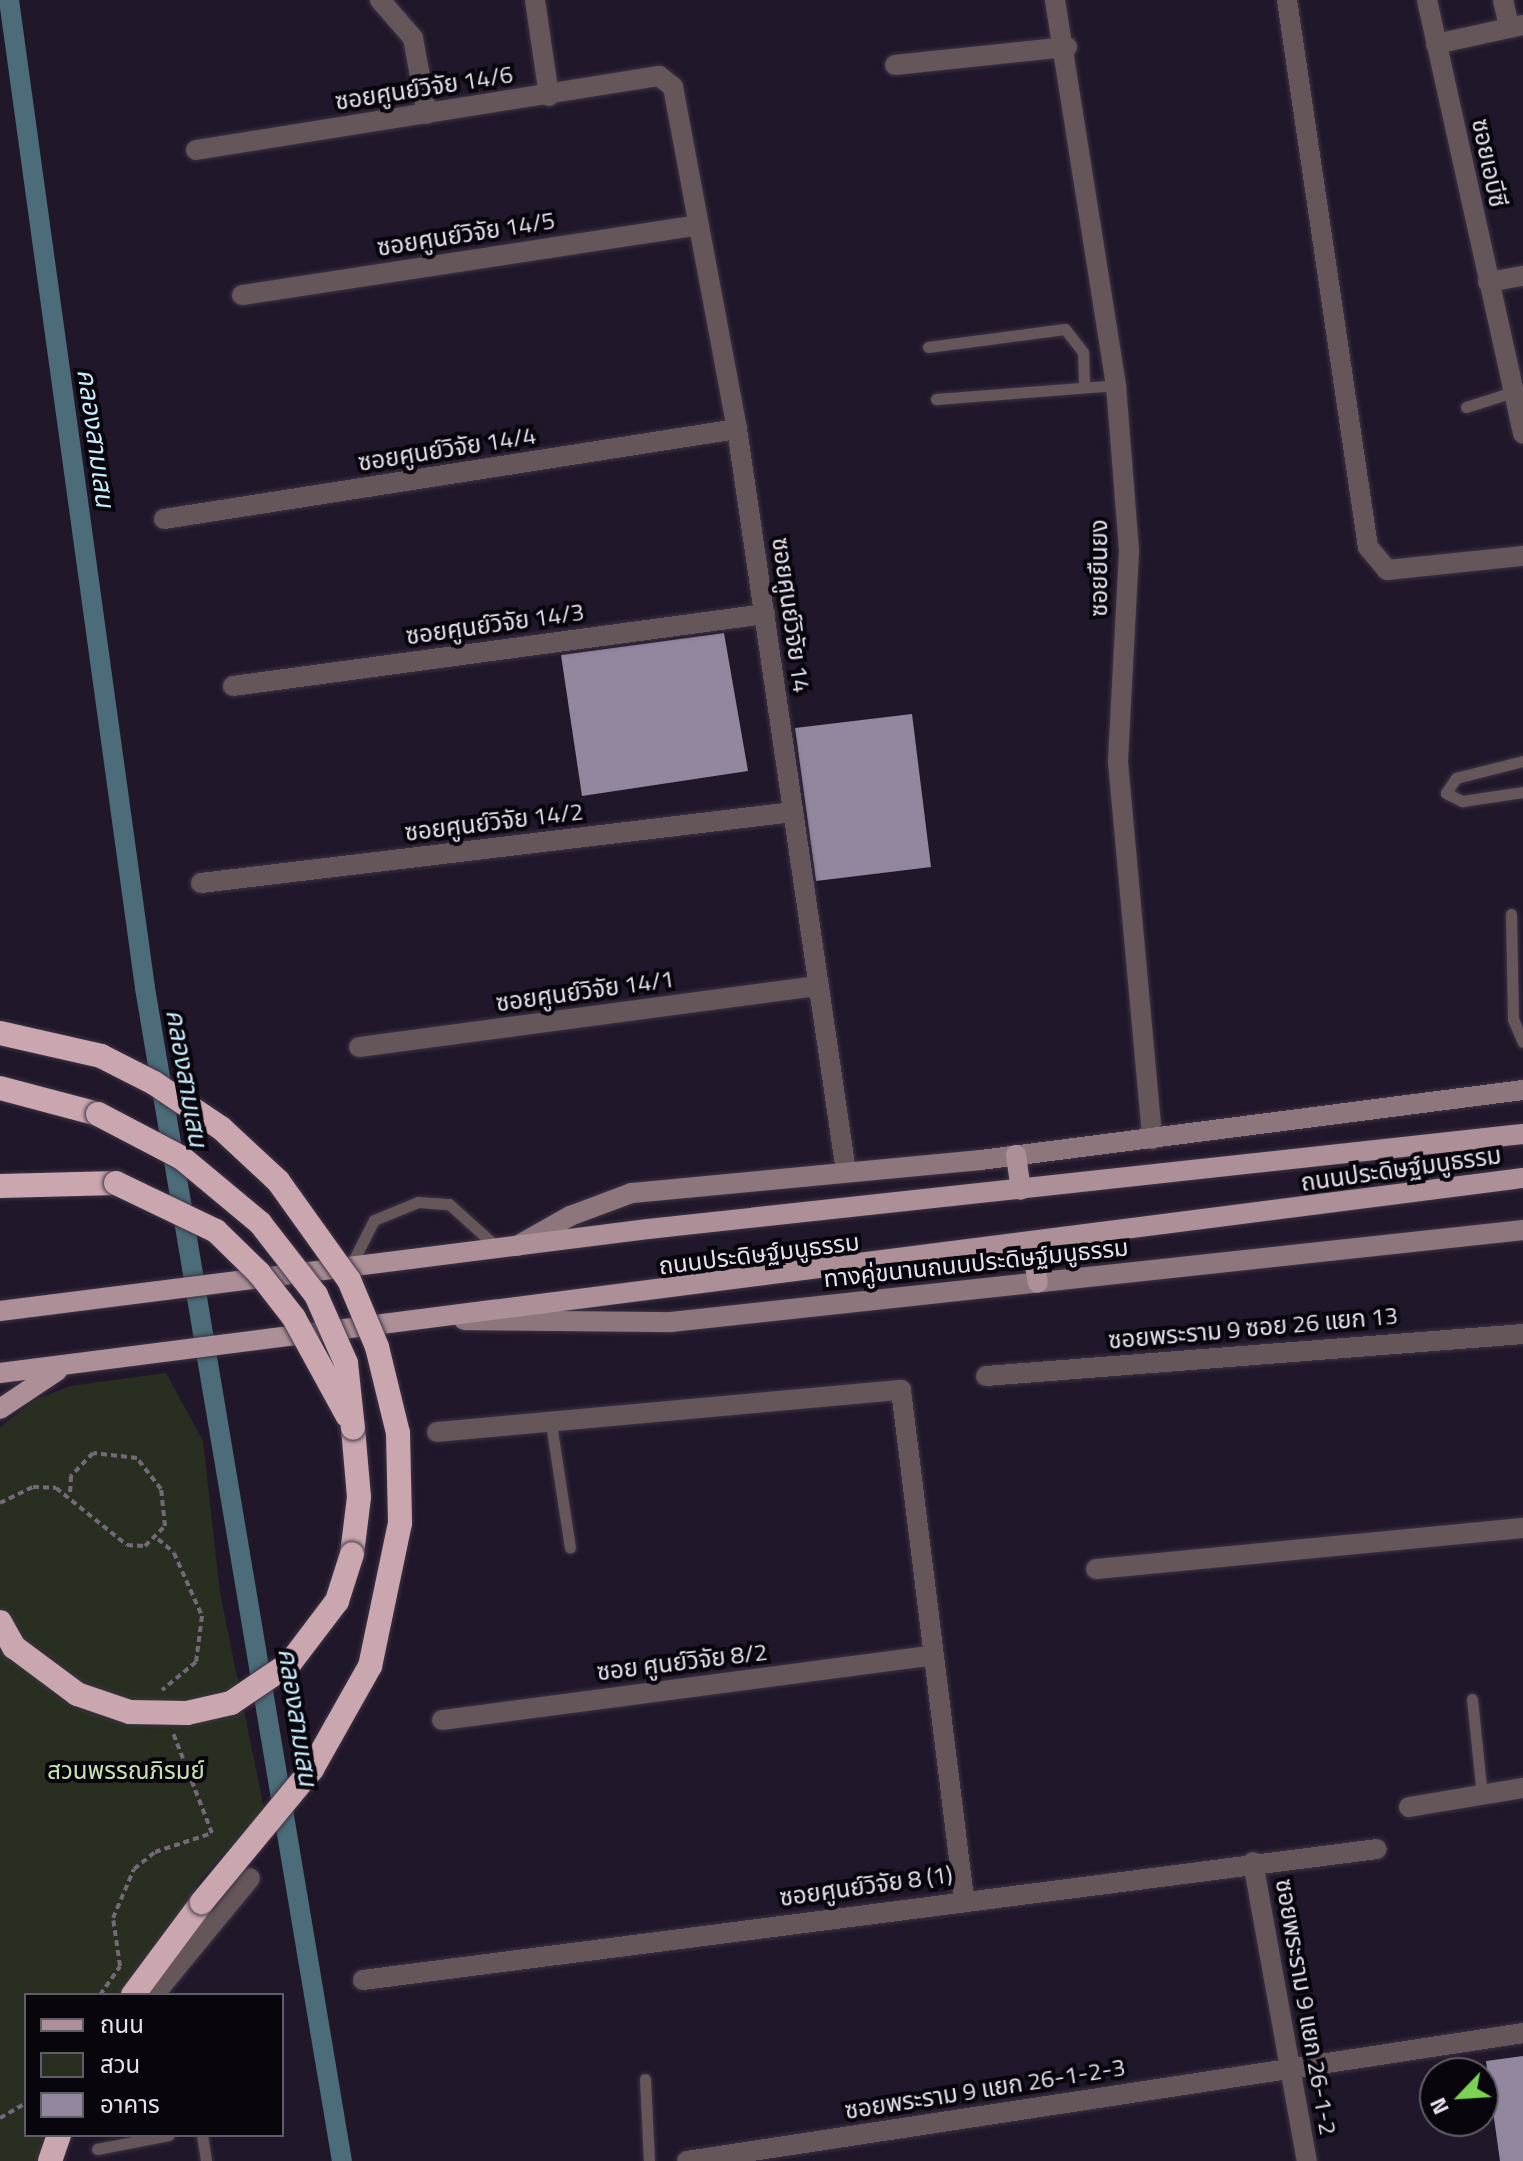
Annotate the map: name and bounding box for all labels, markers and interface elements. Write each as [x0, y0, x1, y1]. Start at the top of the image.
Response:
street label: ซอยศูนย์วิจัย 14/6 [333, 60, 515, 116]
street label: ซอยเอบีซี [1466, 116, 1512, 210]
street label: ซอยศูนย์วิจัย 14/5 [375, 206, 557, 262]
water label: คลองสามเสน [71, 367, 121, 509]
street label: ซอยศูนย์วิจัย 14/4 [356, 421, 538, 477]
street label: ซอยยืนยง [1085, 519, 1113, 617]
street label: ซอยศูนย์วิจัย 14 [766, 536, 816, 694]
street label: ซอยศูนย์วิจัย 14/3 [404, 597, 586, 651]
street label: ซอยศูนย์วิจัย 14/2 [403, 797, 585, 847]
street label: ซอยศูนย์วิจัย 14/1 [494, 964, 676, 1018]
water label: คลองสามเสน [160, 1007, 214, 1149]
street label: ถนนประดิษฐ์มนูธรรม [1299, 1141, 1503, 1197]
street label: ถนนประดิษฐ์มนูธรรม [657, 1227, 861, 1281]
street label: ทางคู่ขนานถนนประดิษฐ์มนูธรรม [822, 1233, 1130, 1293]
street label: ซอยพระราม 9 ซอย 26 แยก 13 [1107, 1301, 1399, 1355]
street label: ซอย ศูนย์วิจัย 8/2 [595, 1637, 769, 1687]
water label: คลองสามเสน [272, 1646, 324, 1788]
park label: สวนพรรณภิรมย์ [47, 1757, 205, 1785]
street label: ซอยศูนย์วิจัย 8 (1) [778, 1860, 954, 1912]
street label: ซอยพระราม 9 แยก 26-1-2 [1269, 1877, 1343, 2137]
legend [24, 1993, 284, 2137]
text: ถนน [100, 2006, 144, 2042]
text: สวน [100, 2046, 140, 2082]
street label: ซอยพระราม 9 แยก 26-1-2-3 [843, 2053, 1127, 2125]
north arrow [1419, 2057, 1499, 2137]
text: อาคาร [100, 2086, 160, 2122]
text: N [1420, 2092, 1458, 2120]

